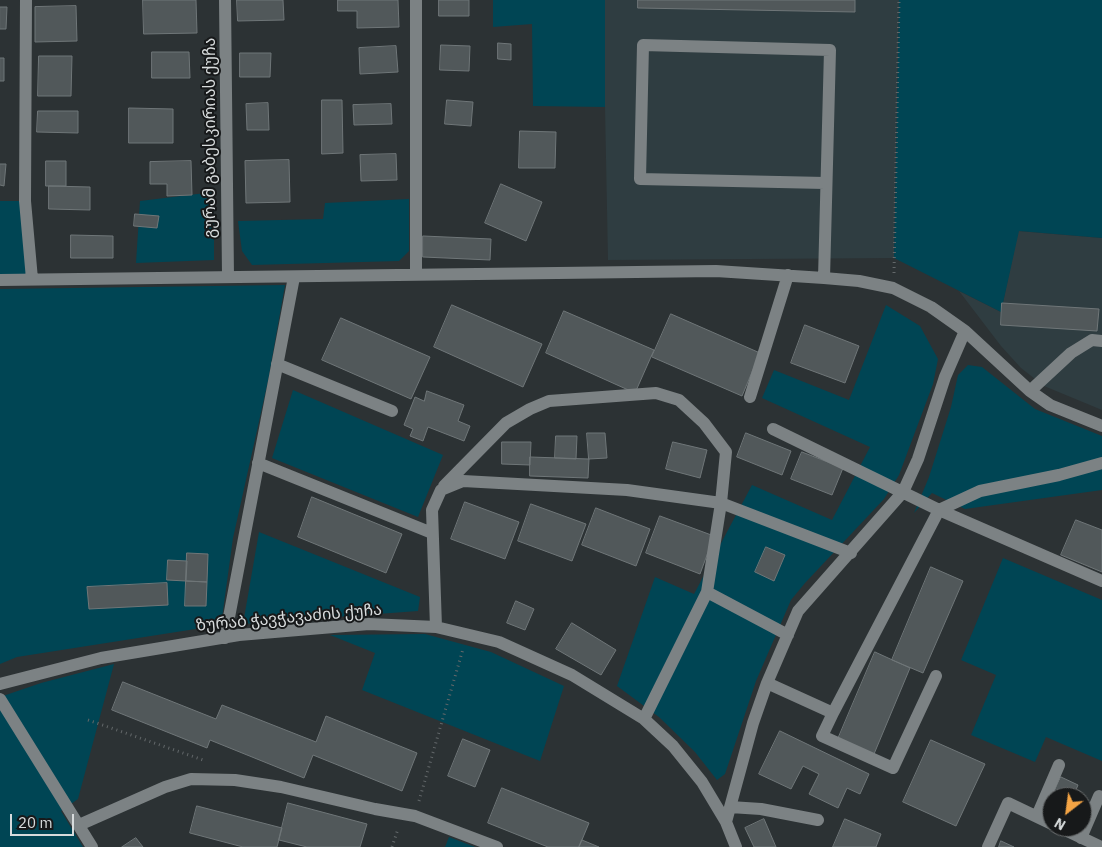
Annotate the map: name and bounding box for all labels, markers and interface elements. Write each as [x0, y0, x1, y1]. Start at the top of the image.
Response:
street label: გურამ გაბესკირიას ქუჩა [200, 38, 220, 238]
street label: ზურაბ ჭავჭავაძის ქუჩა [195, 600, 383, 636]
north arrow [1042, 787, 1092, 837]
scale bar [12, 804, 76, 836]
text: 20 m [18, 813, 53, 832]
text: N [1051, 814, 1069, 834]

